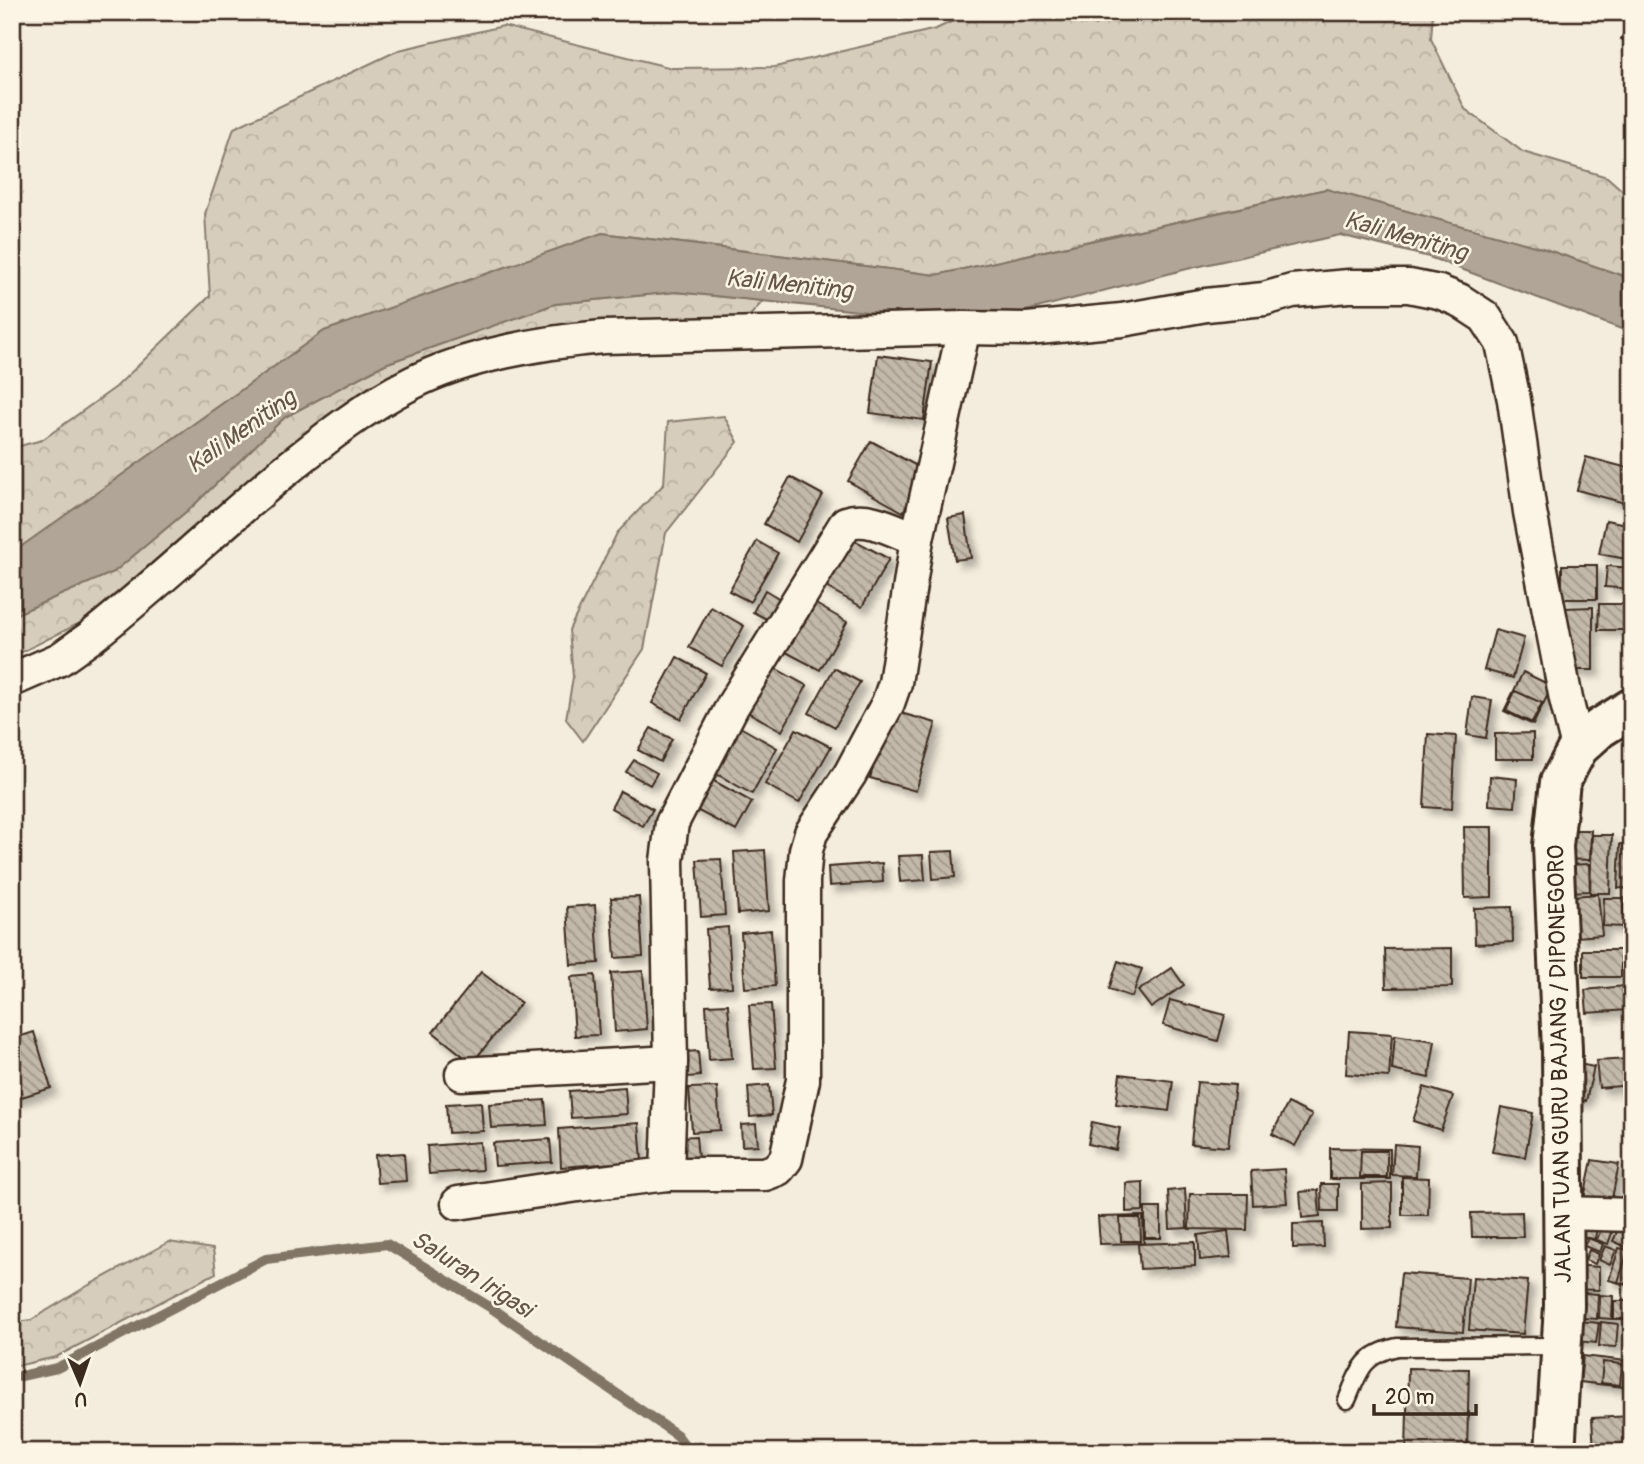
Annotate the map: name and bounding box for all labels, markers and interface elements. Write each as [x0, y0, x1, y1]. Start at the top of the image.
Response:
water label: Kali Meniting [1341, 205, 1473, 268]
water label: Kali Meniting [724, 263, 855, 306]
water label: Kali Meniting [181, 382, 303, 480]
street label: JALAN TUAN GURU BAJANG / DIPONEGORO [1541, 845, 1578, 1283]
water label: Saluran Irigasi [406, 1225, 541, 1326]
north arrow [46, 1348, 116, 1418]
scale bar [1374, 1373, 1476, 1417]
text: 20 m [1385, 1384, 1434, 1411]
text: U [74, 1387, 87, 1411]

